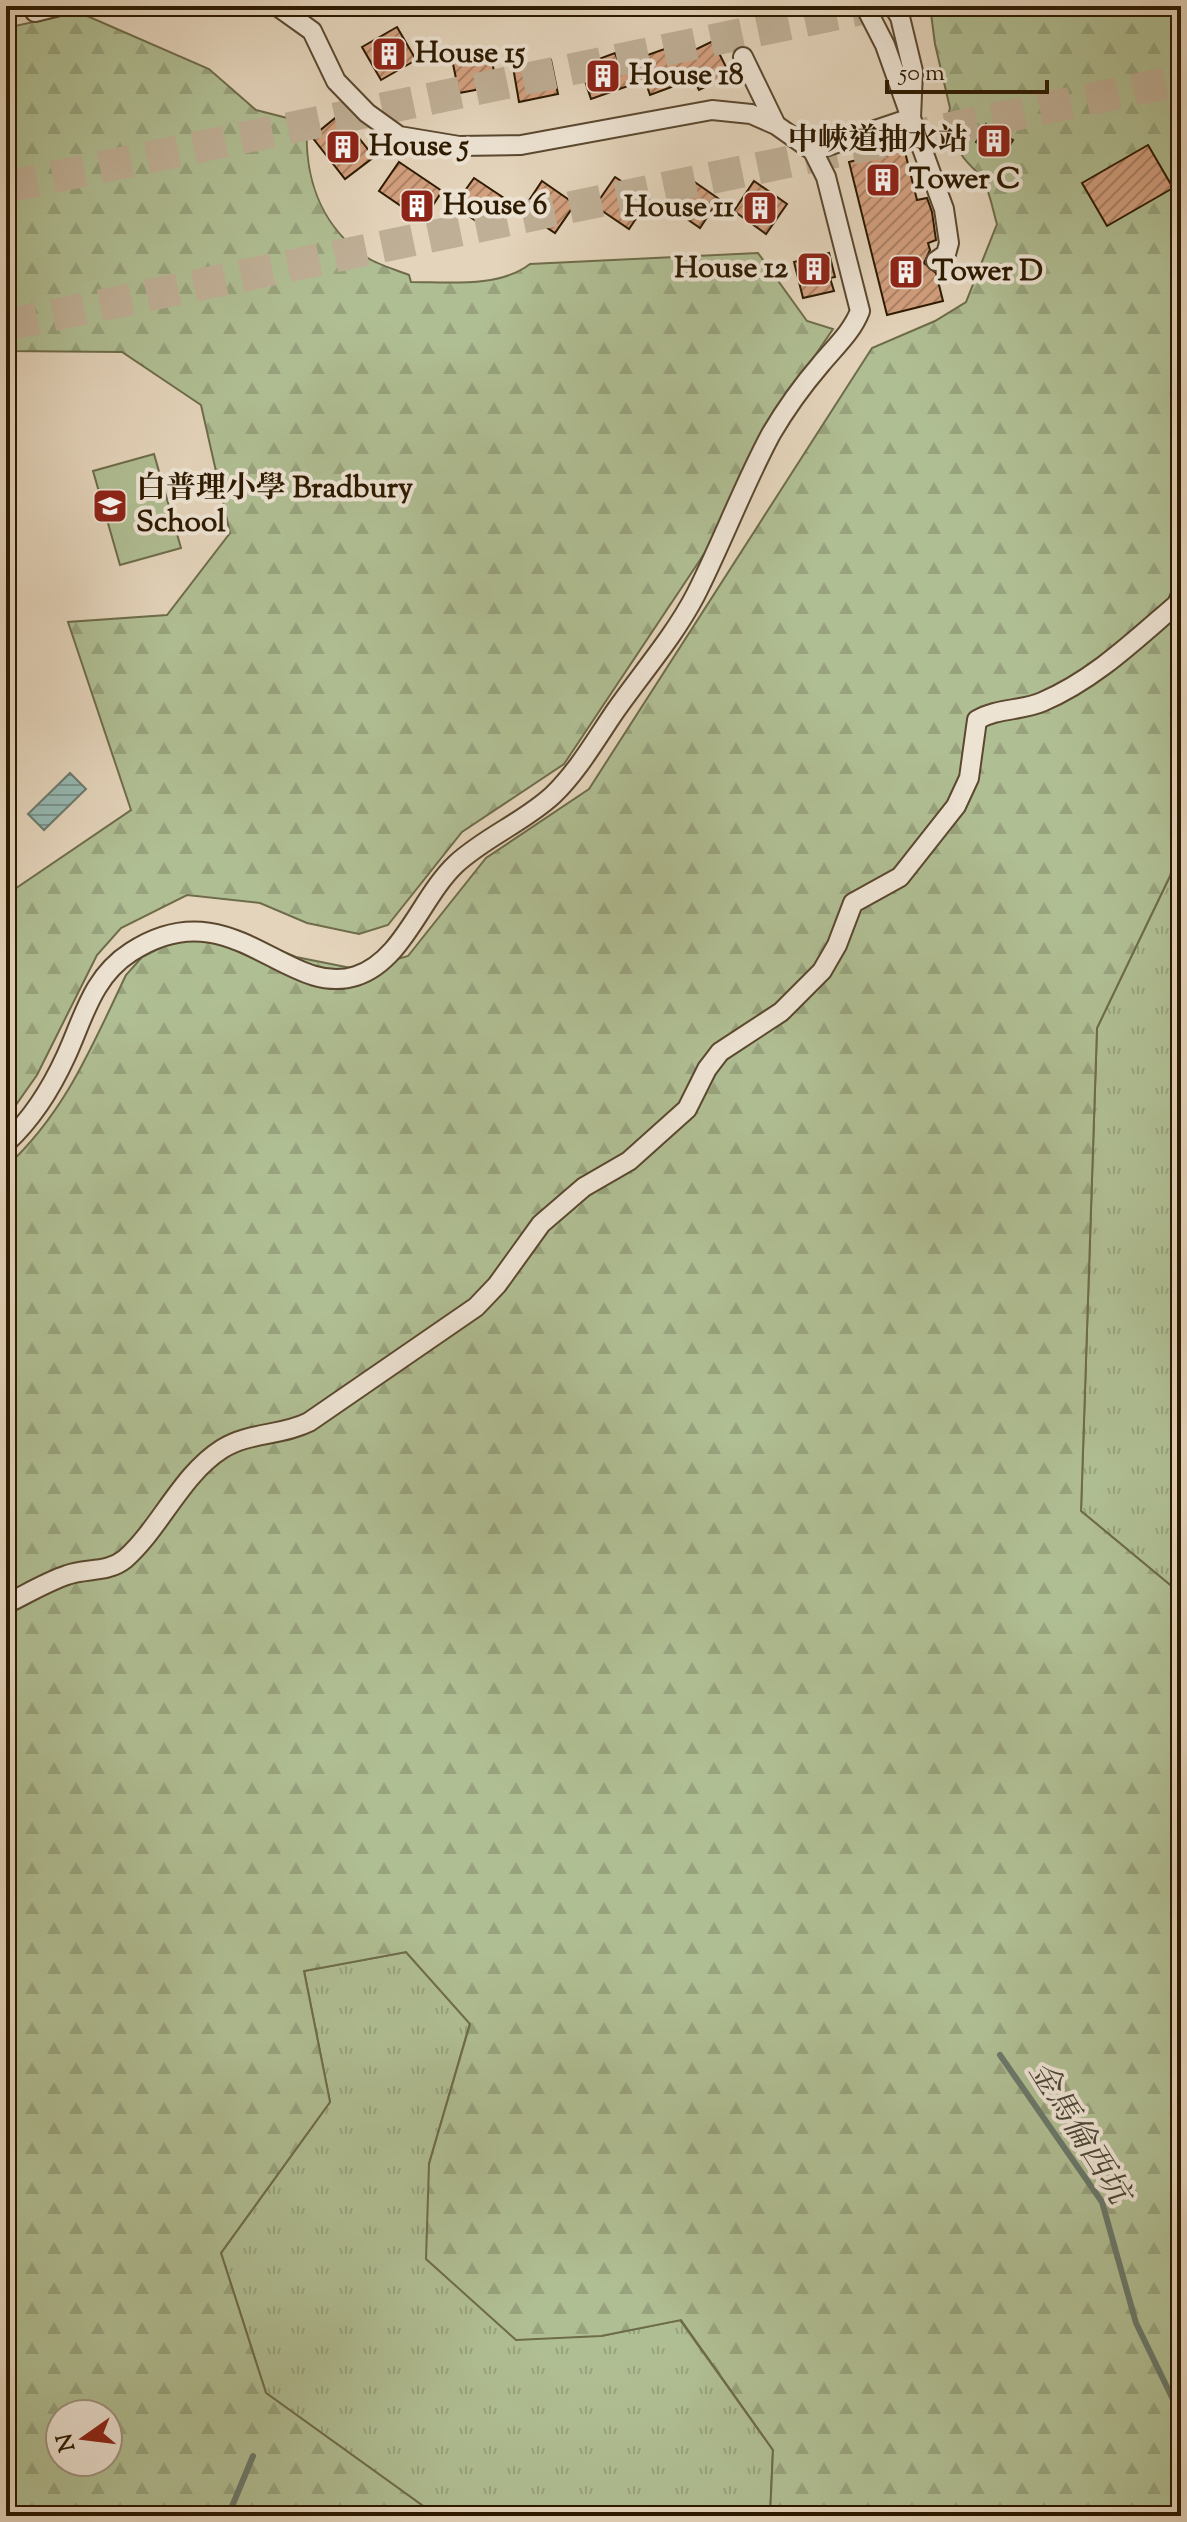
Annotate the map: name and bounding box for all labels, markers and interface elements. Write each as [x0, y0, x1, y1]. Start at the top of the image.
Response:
place label: House 15 [415, 33, 526, 76]
building icon: House 15 [370, 35, 408, 73]
scale bar [887, 44, 1047, 94]
place label: House 18 [629, 55, 744, 98]
building icon: House 18 [584, 57, 622, 95]
text: 50 m [897, 57, 945, 91]
place label: 中峽道抽水站 [788, 120, 968, 163]
building icon: 中峽道抽水站 [975, 122, 1013, 160]
place label: House 5 [369, 126, 470, 169]
building icon: House 5 [324, 128, 362, 166]
place label: Tower C [909, 159, 1020, 202]
building icon: Tower C [864, 161, 902, 199]
place label: House 6 [443, 185, 548, 228]
building icon: House 6 [398, 187, 436, 225]
place label: House 11 [624, 187, 735, 230]
building icon: House 11 [741, 189, 779, 227]
place label: House 12 [674, 248, 788, 291]
building icon: House 12 [795, 250, 833, 288]
place label: Tower D [932, 251, 1043, 294]
building icon: Tower D [887, 253, 925, 291]
place label: 白普理小學 Bradbury School [136, 468, 413, 545]
school or university icon: 白普理小學 Bradbury School [91, 487, 129, 525]
water label: 金馬倫西坑 [1016, 2053, 1143, 2217]
north arrow [44, 2398, 124, 2478]
text: N [50, 2429, 85, 2455]

